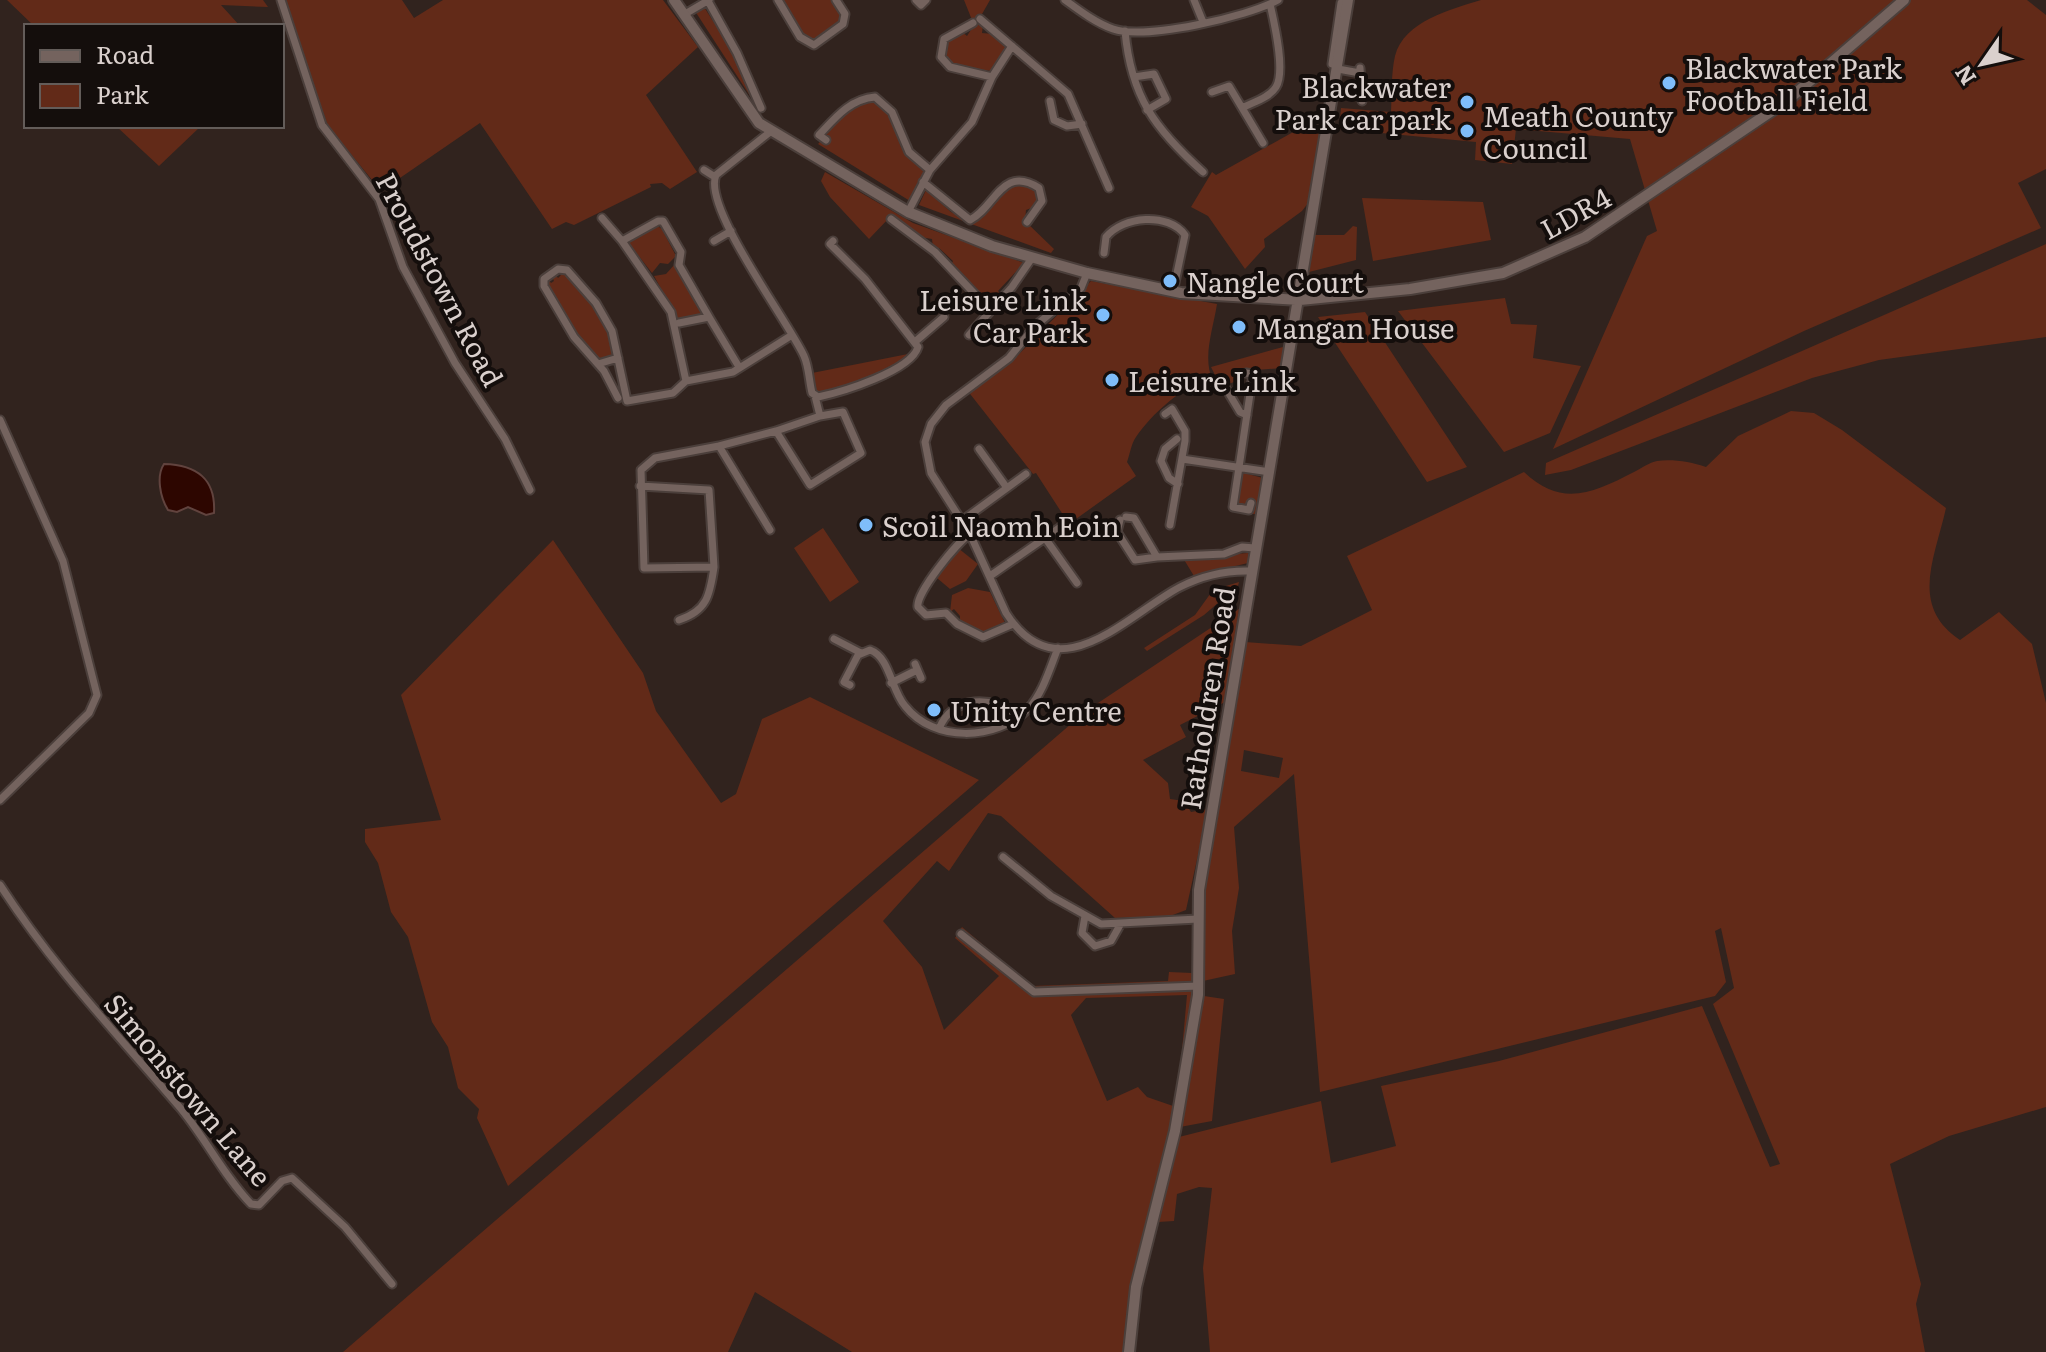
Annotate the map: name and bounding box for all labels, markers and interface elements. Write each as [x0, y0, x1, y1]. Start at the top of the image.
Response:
legend [24, 24, 284, 128]
north arrow [1942, 24, 2022, 104]
text: Road [96, 36, 155, 71]
place label: Blackwater Park Football Field [1685, 46, 1903, 120]
text: N [1945, 59, 1983, 93]
place label: Blackwater Park car park [1275, 65, 1452, 139]
marker: Blackwater Park Football Field [1660, 74, 1678, 92]
text: Park [96, 76, 149, 111]
marker: Blackwater Park car park [1458, 93, 1476, 111]
place label: Meath County Council [1483, 94, 1674, 168]
marker: Meath County Council [1458, 122, 1476, 140]
street label: Proudstown Road [367, 165, 515, 393]
street label: LDR4 [1532, 175, 1618, 249]
place label: Nangle Court [1186, 260, 1365, 302]
marker: Nangle Court [1161, 272, 1179, 290]
place label: Leisure Link Car Park [919, 278, 1088, 352]
marker: Leisure Link Car Park [1094, 306, 1112, 324]
place label: Mangan House [1255, 306, 1455, 348]
marker: Mangan House [1230, 318, 1248, 336]
place label: Leisure Link [1128, 359, 1297, 401]
marker: Leisure Link [1103, 371, 1121, 389]
place label: Scoil Naomh Eoin [882, 504, 1120, 546]
marker: Scoil Naomh Eoin [857, 516, 875, 534]
street label: Ratholdren Road [1168, 584, 1244, 812]
place label: Unity Centre [950, 689, 1122, 731]
marker: Unity Centre [925, 701, 943, 719]
street label: Simonstown Lane [95, 983, 283, 1195]

